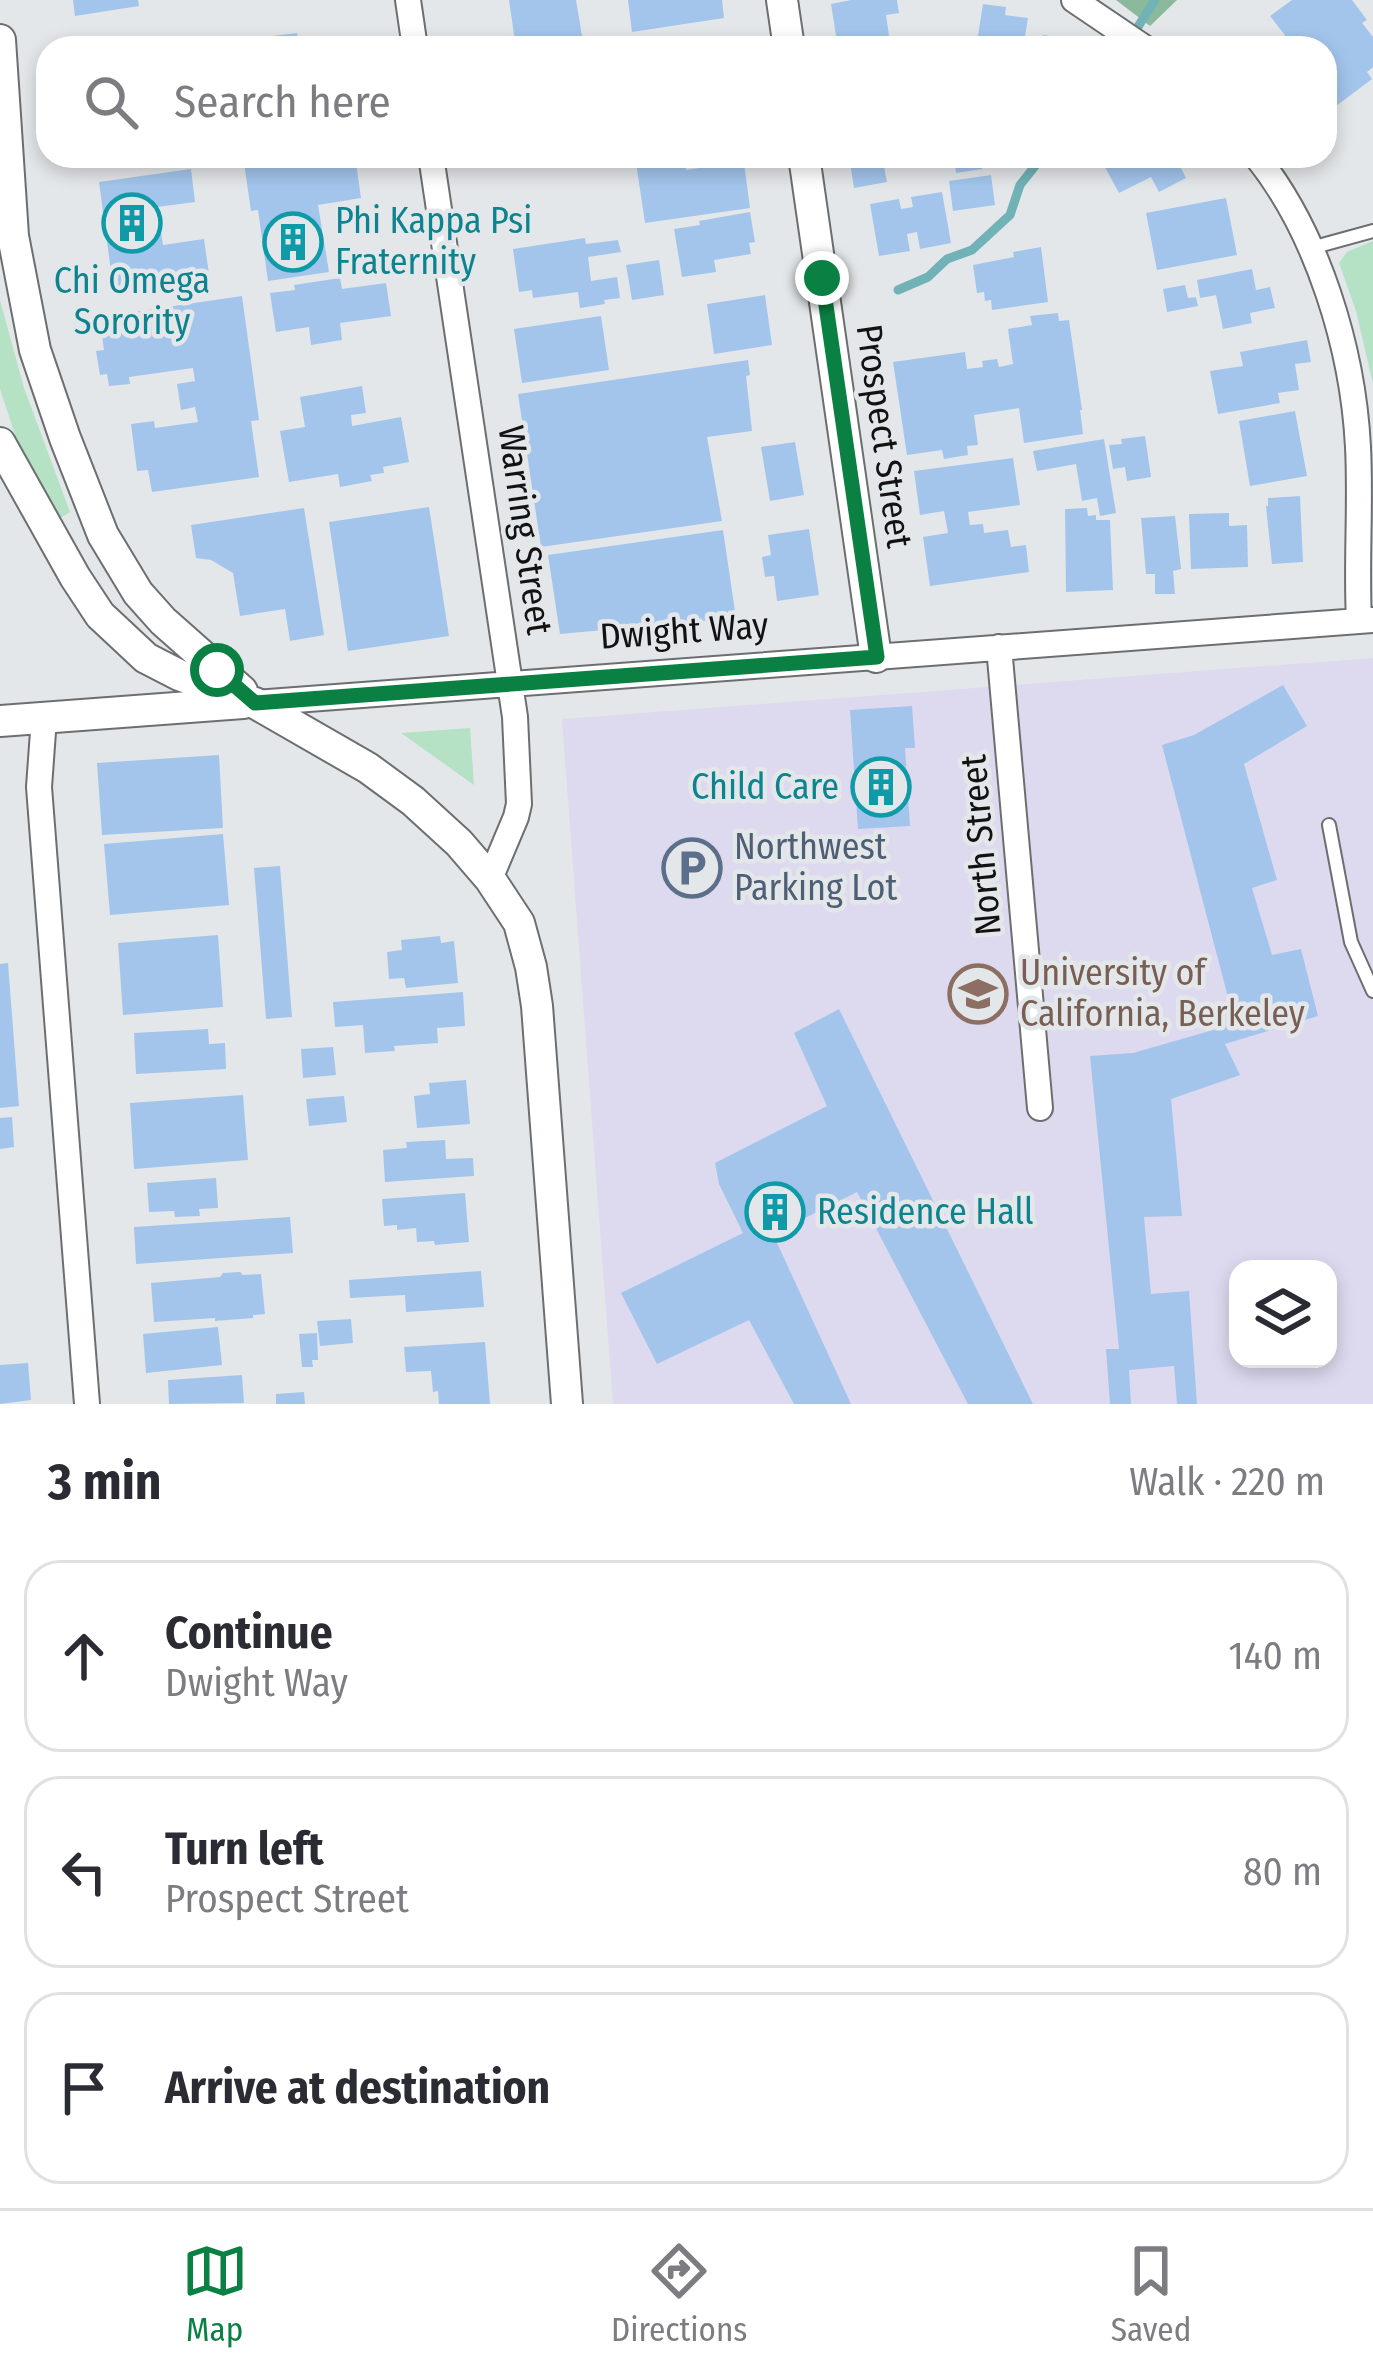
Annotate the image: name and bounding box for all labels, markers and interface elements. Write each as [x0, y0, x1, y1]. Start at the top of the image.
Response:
search box [36, 36, 1337, 168]
icon: search [78, 69, 144, 135]
text: Search here [174, 75, 391, 129]
building icon: Chi Omega Sorority [101, 192, 163, 254]
place label: Phi Kappa Psi Fraternity [335, 199, 532, 284]
building icon: Phi Kappa Psi Fraternity [262, 211, 324, 273]
route end [795, 251, 849, 305]
place label: Chi Omega Sorority [54, 259, 210, 344]
street label: Prospect Street [847, 321, 921, 551]
street label: Warring Street [489, 423, 561, 638]
street label: Dwight Way [598, 603, 770, 659]
route start [190, 643, 244, 697]
street label: North Street [951, 753, 1011, 937]
building icon: Child Care [850, 756, 912, 818]
place label: Child Care [691, 765, 839, 809]
place label: Northwest Parking Lot [734, 825, 897, 910]
parking icon: Northwest Parking Lot [661, 837, 723, 899]
place label: University of California, Berkeley [1020, 951, 1305, 1036]
school or university icon: University of California, Berkeley [947, 963, 1009, 1025]
building icon: Residence Hall [744, 1181, 806, 1243]
place label: Residence Hall [817, 1190, 1033, 1234]
map controls [1229, 1260, 1337, 1368]
button: layers [1229, 1260, 1337, 1368]
text: 3 min [48, 1451, 162, 1513]
text: Walk · 220 m [1129, 1459, 1325, 1505]
text: Continue [165, 1606, 333, 1660]
icon: ahead [51, 1623, 117, 1689]
text: 140 m [1228, 1633, 1322, 1679]
text: Dwight Way [165, 1660, 348, 1706]
text: Turn left [165, 1822, 324, 1876]
icon: left [51, 1839, 117, 1905]
text: 80 m [1243, 1849, 1322, 1895]
text: Prospect Street [165, 1876, 409, 1922]
icon: arrive [51, 2055, 117, 2121]
text: Arrive at destination [165, 2061, 550, 2115]
tab: Map [182, 2238, 248, 2350]
tab: Directions [611, 2238, 747, 2350]
tab: Saved [1111, 2238, 1191, 2350]

